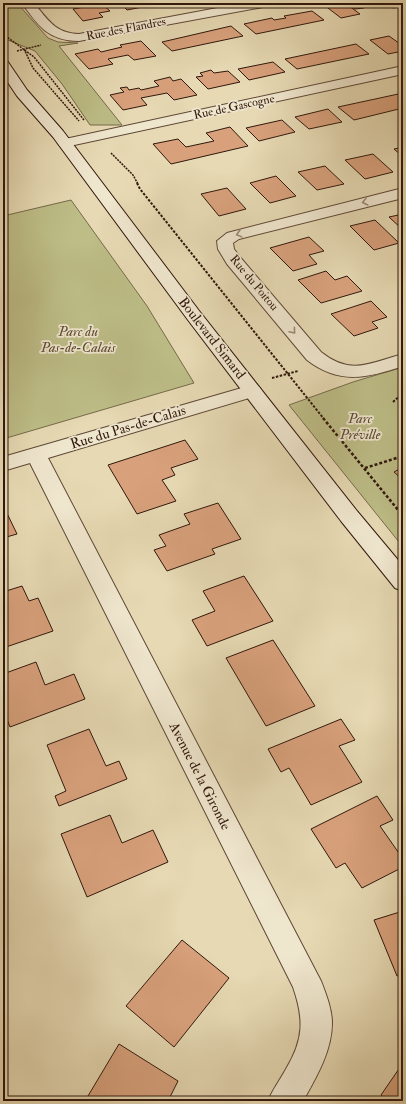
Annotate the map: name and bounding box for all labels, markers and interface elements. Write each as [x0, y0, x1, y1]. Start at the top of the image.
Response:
street label: Rue des Flandres [85, 14, 167, 44]
street label: Rue de Gascogne [192, 91, 276, 123]
one-way arrow [362, 197, 369, 206]
one-way arrow [236, 230, 243, 238]
street label: Rue du Poitou [226, 252, 282, 314]
street label: Boulevard Simard [175, 294, 249, 382]
park label: Parc du Pas-de-Calais [40, 323, 116, 356]
one-way arrow [289, 326, 296, 333]
street label: Rue du Pas-de-Calais [68, 401, 188, 453]
park label: Parc Préville [339, 410, 381, 443]
street label: Avenue de la Gironde [165, 718, 235, 833]

